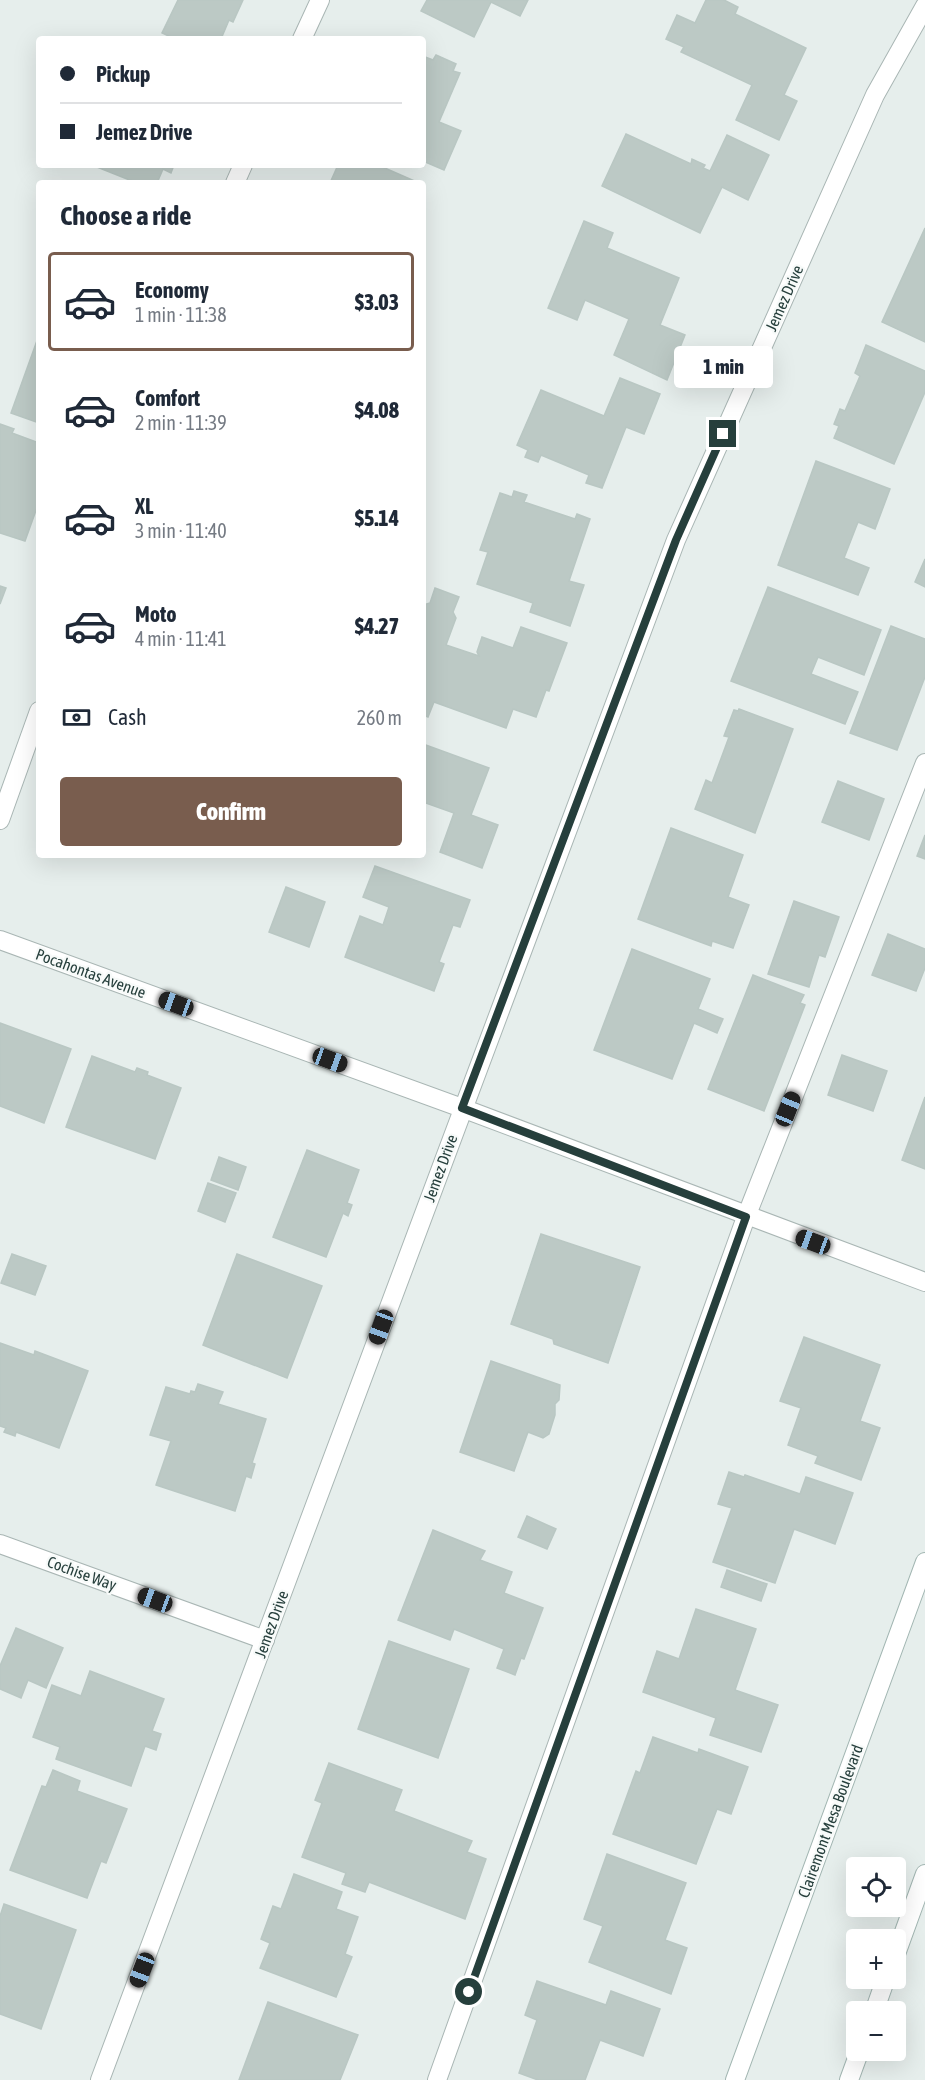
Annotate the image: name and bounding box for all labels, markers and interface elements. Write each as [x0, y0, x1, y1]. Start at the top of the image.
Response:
text: Pickup [96, 61, 151, 87]
text: Jemez Drive [96, 119, 193, 145]
text: Choose a ride [60, 200, 192, 231]
street label: Jemez Drive [762, 262, 806, 334]
icon: car [63, 275, 117, 329]
text: Economy [135, 277, 209, 303]
text: $3.03 [355, 289, 399, 315]
text: 1 min · 11:38 [135, 303, 227, 326]
callout: 1 min [674, 347, 772, 389]
text: 1 min [703, 355, 744, 378]
icon: car [63, 383, 117, 437]
text: Comfort [135, 385, 200, 411]
text: $4.08 [355, 397, 399, 423]
text: 2 min · 11:39 [135, 411, 227, 434]
route end [709, 420, 736, 447]
icon: car [63, 491, 117, 545]
text: XL [135, 493, 153, 519]
text: $5.14 [355, 505, 399, 531]
text: 3 min · 11:40 [135, 519, 227, 542]
icon: car [63, 599, 117, 653]
text: Moto [135, 601, 177, 627]
text: $4.27 [355, 613, 399, 639]
text: 4 min · 11:41 [135, 627, 227, 650]
icon: cash [60, 701, 93, 734]
text: Cash [108, 704, 147, 730]
text: 260 m [357, 706, 402, 729]
button: Confirm [60, 777, 402, 846]
street label: Pocahontas Avenue [34, 945, 148, 1001]
car [156, 989, 196, 1019]
car [310, 1045, 350, 1075]
car [773, 1089, 803, 1129]
street label: Jemez Drive [420, 1132, 460, 1204]
car [793, 1227, 833, 1257]
car [366, 1307, 396, 1347]
street label: Cochise Way [45, 1552, 119, 1595]
car [135, 1585, 175, 1615]
street label: Jemez Drive [251, 1588, 291, 1660]
street label: Clairemont Mesa Boulevard [794, 1742, 866, 1900]
map controls [846, 1857, 906, 2061]
button: locate [846, 1857, 906, 1917]
button: + [846, 1929, 906, 1989]
car [127, 1950, 157, 1990]
route start [455, 1978, 482, 2005]
button: − [846, 2001, 906, 2061]

